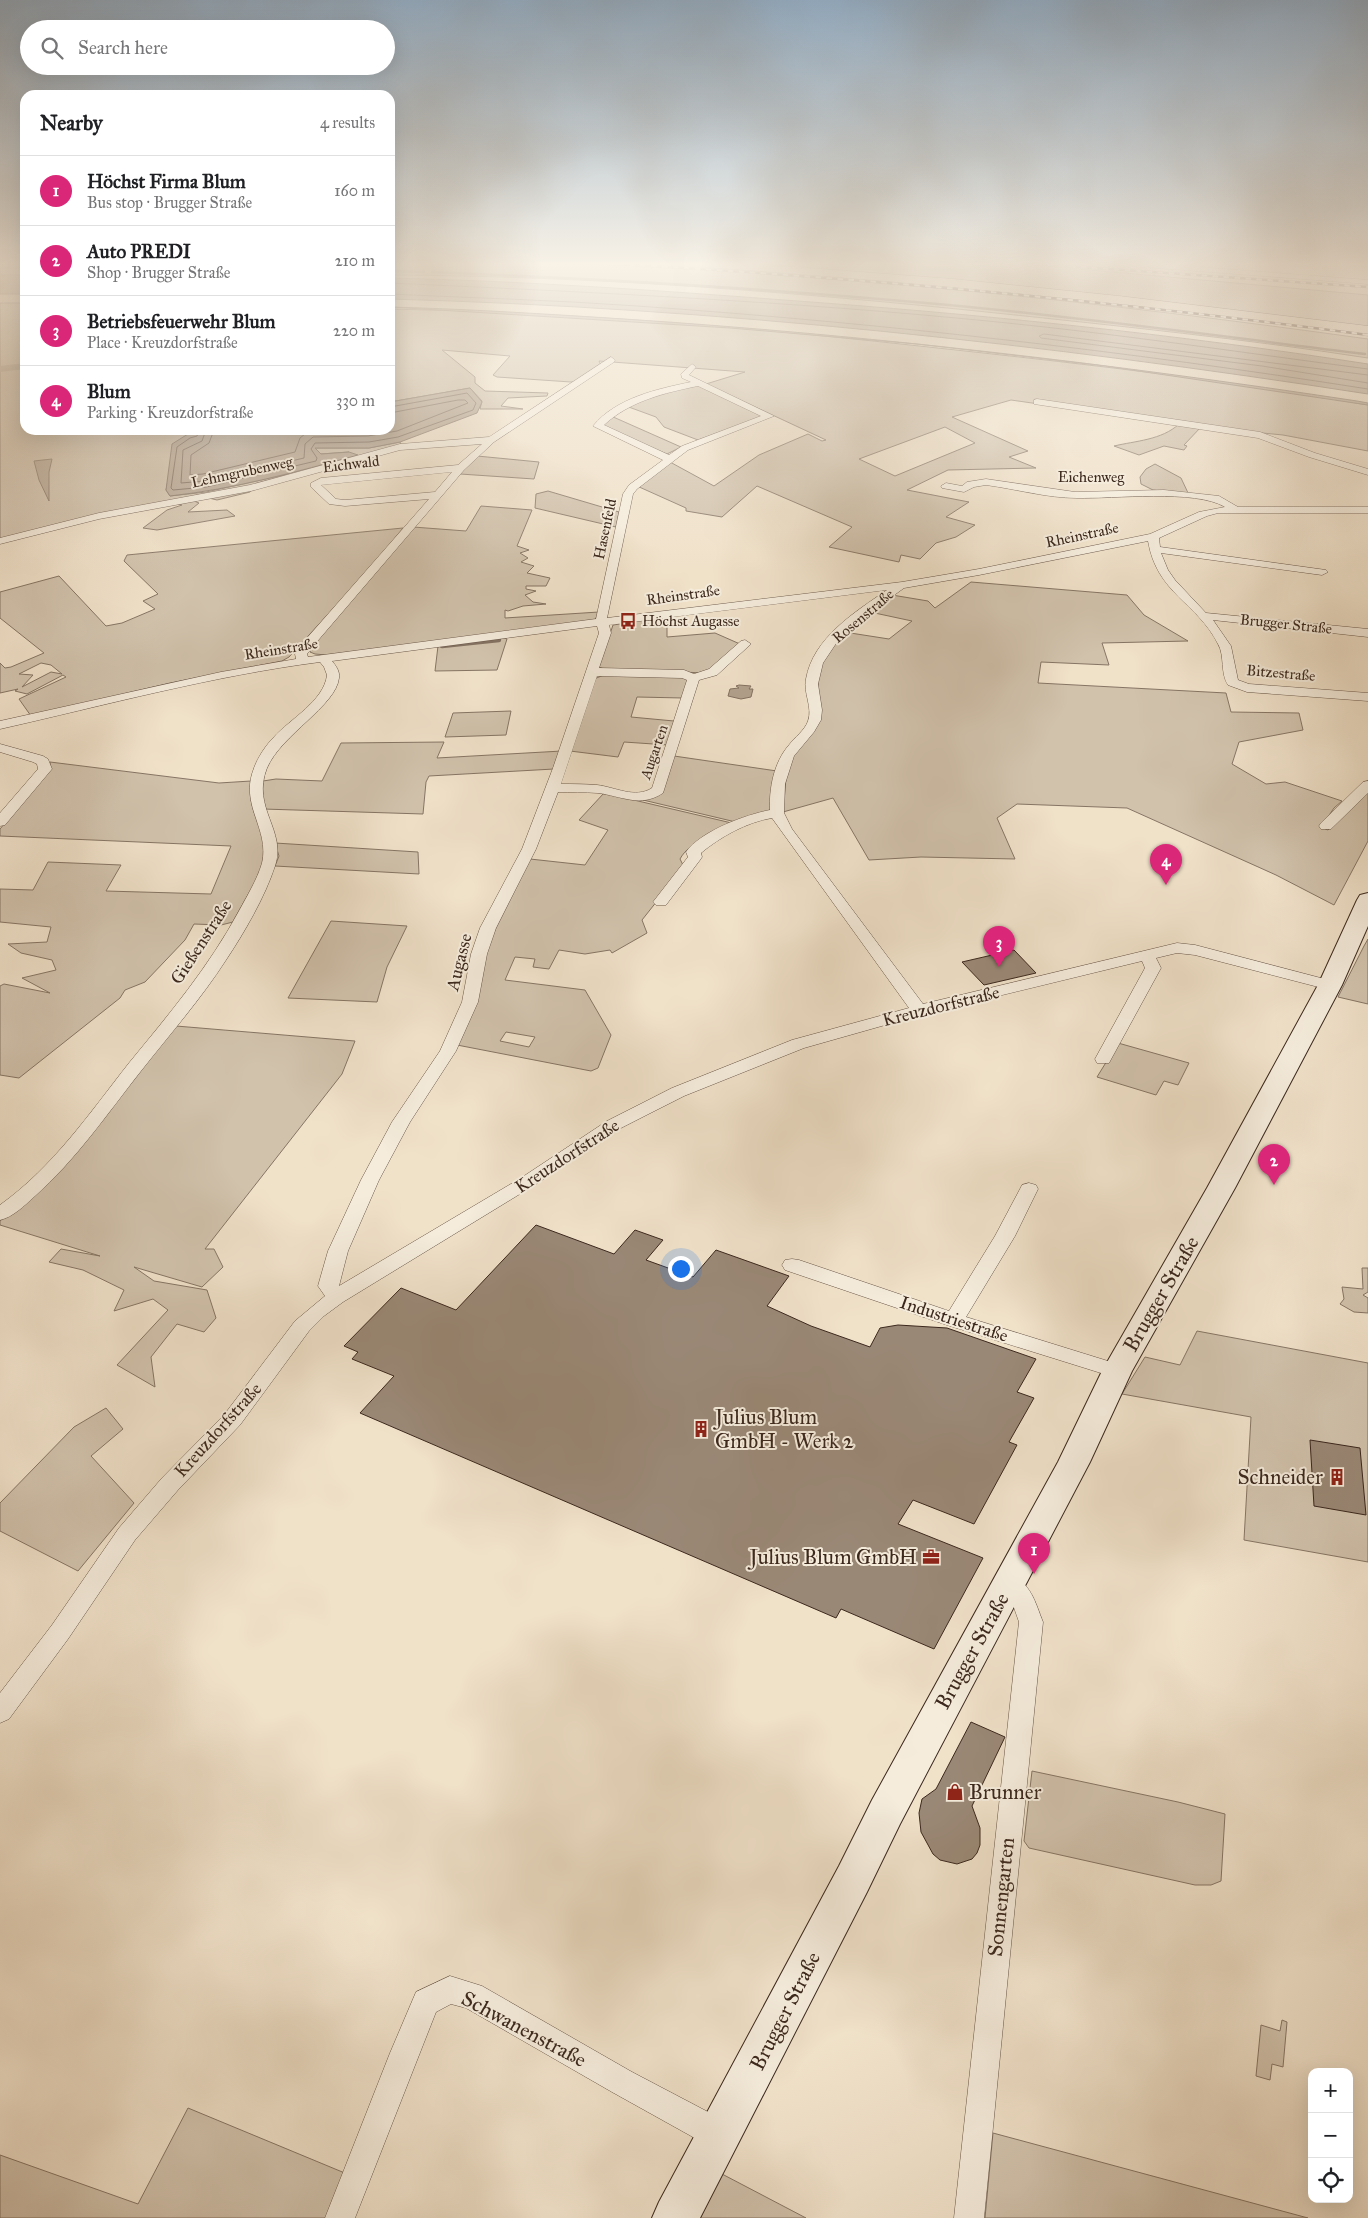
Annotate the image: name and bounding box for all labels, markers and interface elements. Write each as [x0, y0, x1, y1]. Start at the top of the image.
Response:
search box [20, 20, 395, 75]
icon: search [38, 34, 66, 62]
text: Search here [78, 36, 168, 59]
text: Nearby [40, 110, 103, 136]
text: 4 results [320, 113, 375, 132]
text: Höchst Firma Blum [87, 170, 246, 193]
text: 1 [53, 181, 59, 200]
text: 160 m [334, 181, 375, 200]
text: Bus stop · Brugger Straße [87, 193, 252, 212]
text: Auto PREDI [87, 240, 191, 263]
text: 2 [52, 251, 60, 270]
text: 210 m [335, 251, 375, 270]
text: Shop · Brugger Straße [87, 263, 230, 282]
text: Betriebsfeuerwehr Blum [87, 310, 276, 333]
text: 3 [53, 321, 59, 340]
text: 220 m [333, 321, 375, 340]
text: Place · Kreuzdorfstraße [87, 333, 238, 352]
text: Blum [87, 380, 131, 403]
text: 4 [52, 391, 60, 410]
text: 330 m [336, 391, 375, 410]
text: Parking · Kreuzdorfstraße [87, 403, 253, 422]
street label: Lehmgrubenweg [190, 452, 295, 492]
street label: Eichwald [322, 452, 381, 476]
street label: Eichenweg [1058, 468, 1125, 486]
street label: Hasenfeld [590, 496, 620, 561]
street label: Rheinstraße [1044, 518, 1120, 552]
street label: Rheinstraße [645, 581, 721, 609]
street label: Rosenstraße [829, 585, 897, 647]
street label: Brugger Straße [1239, 610, 1333, 638]
bus stop icon: Höchst Augasse [618, 611, 638, 631]
place label: Höchst Augasse [642, 612, 740, 630]
street label: Rheinstraße [243, 634, 319, 664]
street label: Bitzestraße [1246, 661, 1316, 685]
street label: Augarten [636, 722, 672, 783]
pin: 4 [1150, 844, 1182, 885]
street label: Gießenstraße [166, 896, 236, 988]
pin: 3 [983, 926, 1015, 967]
street label: Augasse [441, 931, 478, 994]
street label: Kreuzdorfstraße [880, 981, 1002, 1031]
street label: Kreuzdorfstraße [511, 1114, 623, 1198]
pin: 2 [1258, 1144, 1290, 1185]
street label: Brugger Straße [1117, 1231, 1205, 1357]
your location [668, 1256, 694, 1282]
street label: Industriestraße [897, 1291, 1011, 1347]
street label: Kreuzdorfstraße [170, 1378, 266, 1482]
place label: Julius Blum GmbH - Werk 2 [713, 1404, 854, 1454]
building icon: Julius Blum GmbH - Werk 2 [691, 1419, 711, 1439]
place label: Schneider [1237, 1464, 1323, 1490]
building icon: Schneider [1327, 1467, 1347, 1487]
pin: 1 [1018, 1533, 1050, 1574]
place label: Julius Blum GmbH [747, 1544, 917, 1570]
office icon: Julius Blum GmbH [921, 1547, 941, 1567]
street label: Brugger Straße [929, 1588, 1015, 1714]
place label: Brunner [969, 1779, 1041, 1805]
shop icon: Brunner [945, 1782, 965, 1802]
street label: Sonnengarten [982, 1836, 1020, 1958]
street label: Brugger Straße [744, 1947, 826, 2075]
street label: Schwanenstraße [457, 1985, 591, 2073]
map controls [1308, 2068, 1353, 2203]
button: + [1308, 2068, 1353, 2113]
button: − [1308, 2113, 1353, 2158]
button: locate [1308, 2158, 1353, 2203]

